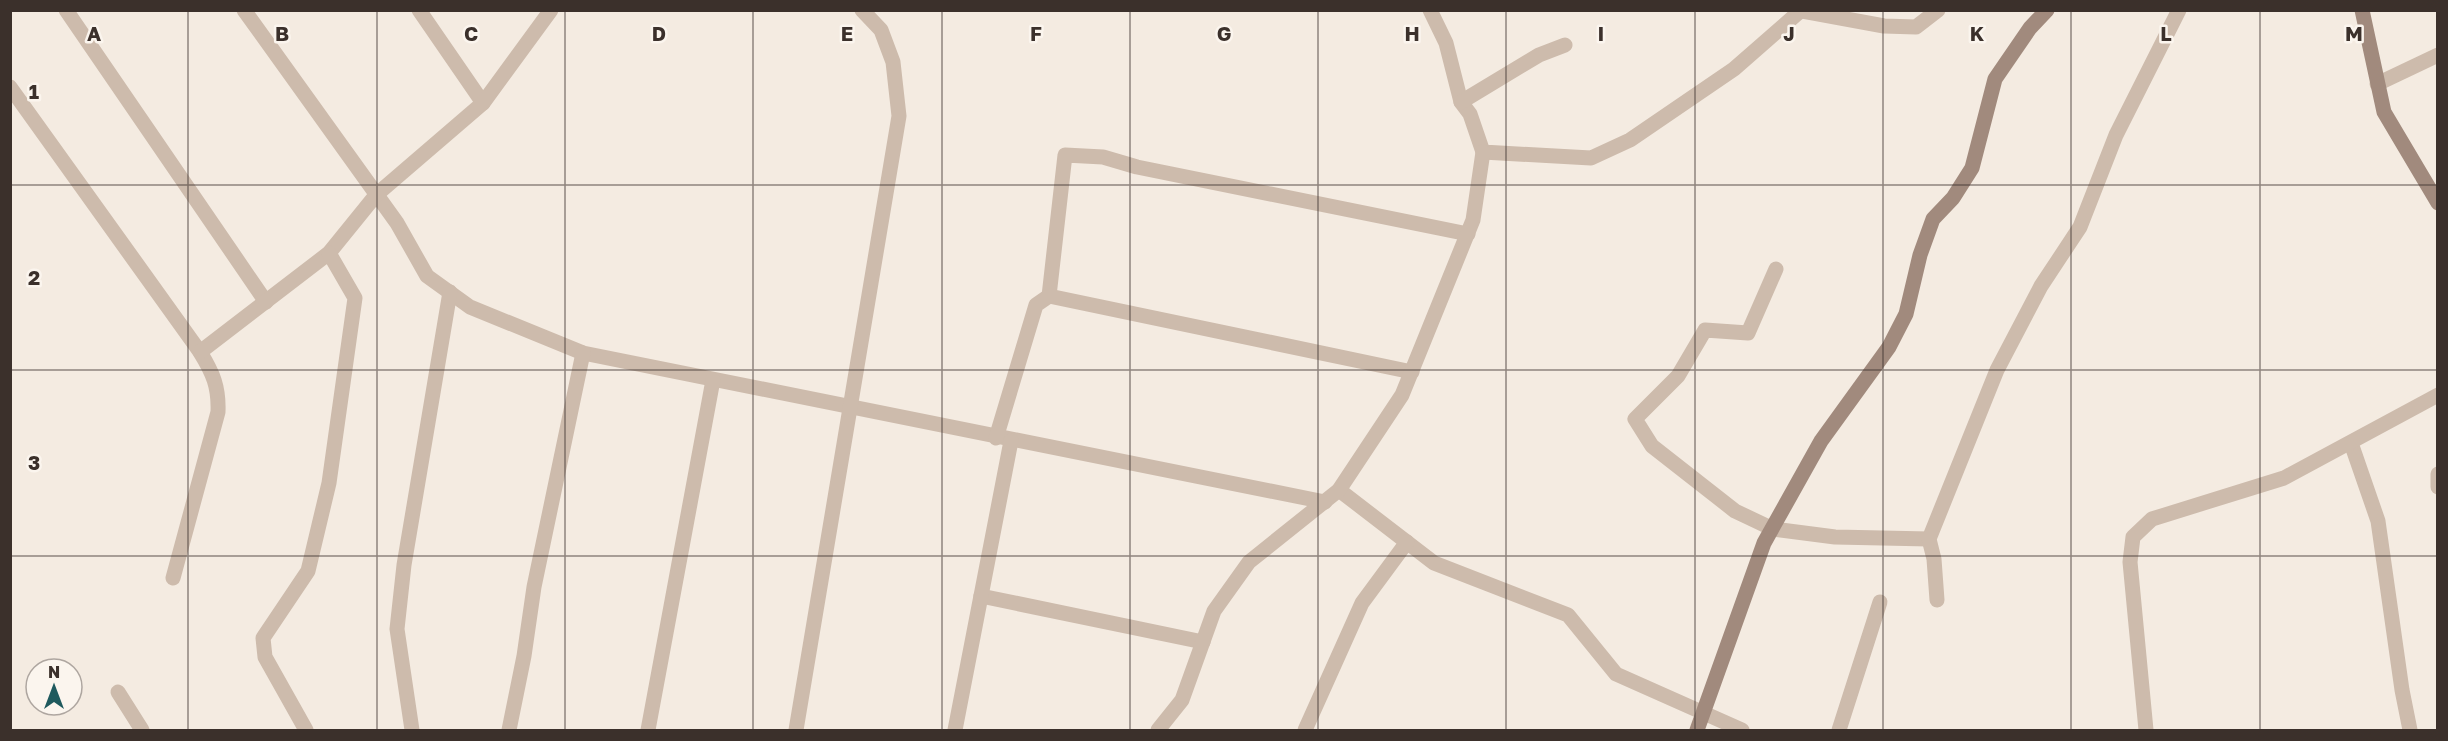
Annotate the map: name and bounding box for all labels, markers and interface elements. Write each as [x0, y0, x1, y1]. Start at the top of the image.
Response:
text: A [87, 21, 101, 45]
text: B [275, 21, 289, 45]
text: C [464, 21, 478, 45]
text: D [652, 21, 666, 45]
text: E [841, 21, 853, 45]
text: F [1030, 21, 1042, 45]
text: G [1217, 21, 1231, 45]
text: H [1404, 21, 1420, 45]
text: I [1598, 21, 1604, 45]
text: J [1783, 21, 1795, 45]
text: K [1970, 21, 1985, 45]
text: L [2160, 21, 2172, 45]
text: M [2345, 21, 2363, 45]
text: 1 [29, 79, 39, 103]
text: 2 [28, 265, 40, 289]
text: 3 [28, 450, 40, 474]
north arrow [24, 657, 84, 717]
text: N [48, 662, 60, 682]

